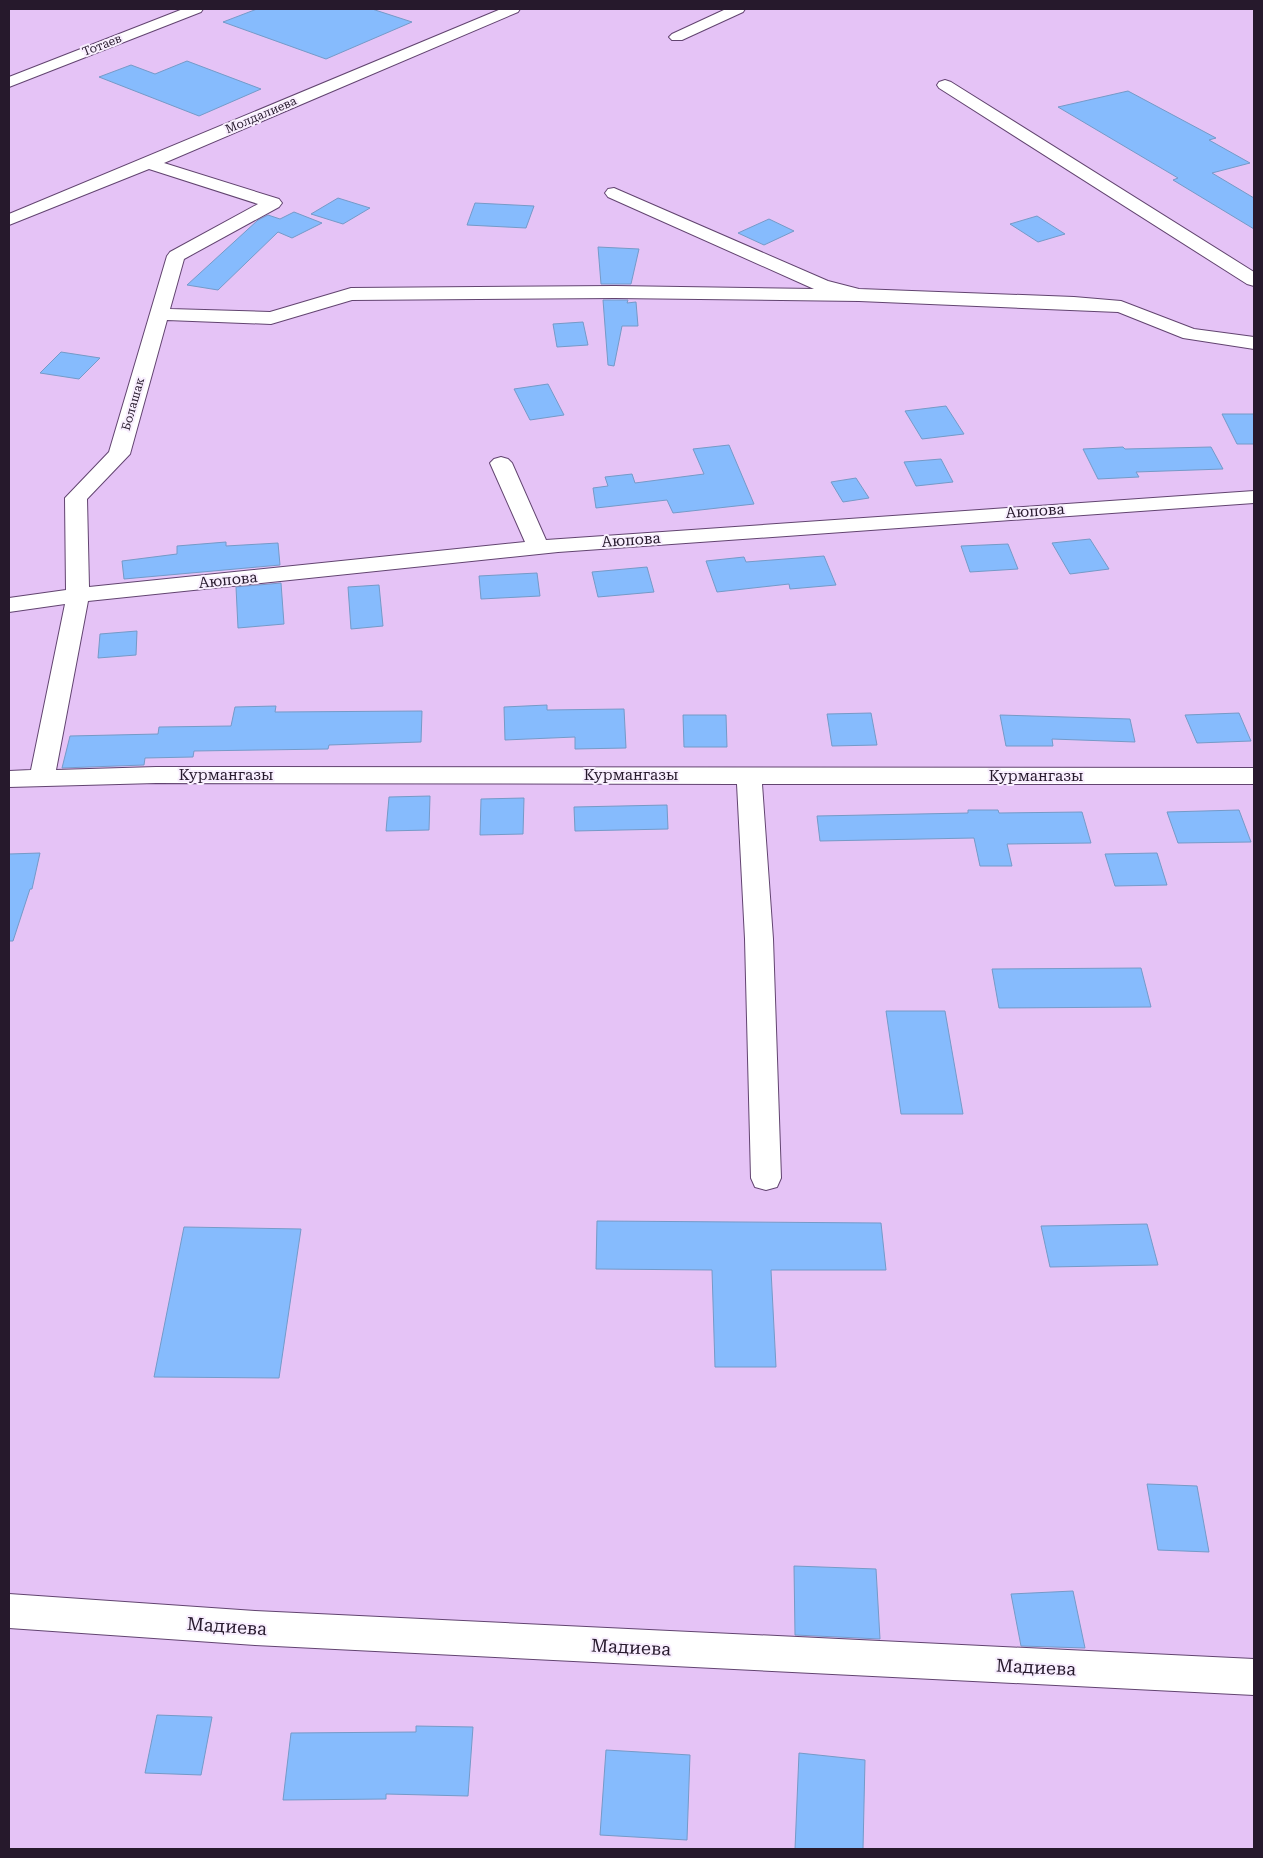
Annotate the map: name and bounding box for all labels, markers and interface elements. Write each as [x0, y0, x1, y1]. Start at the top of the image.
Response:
street label: Тотаев [80, 31, 124, 59]
street label: Молдалиева [223, 93, 299, 136]
street label: Болашак [119, 376, 147, 432]
street label: Аюпова [1005, 500, 1065, 522]
street label: Аюпова [601, 529, 661, 551]
street label: Аюпова [198, 568, 258, 592]
street label: Курмангазы [179, 766, 273, 784]
street label: Курмангазы [584, 766, 678, 784]
street label: Курмангазы [989, 767, 1083, 785]
street label: Мадиева [186, 1613, 268, 1639]
street label: Мадиева [590, 1634, 672, 1660]
street label: Мадиева [995, 1654, 1077, 1680]

